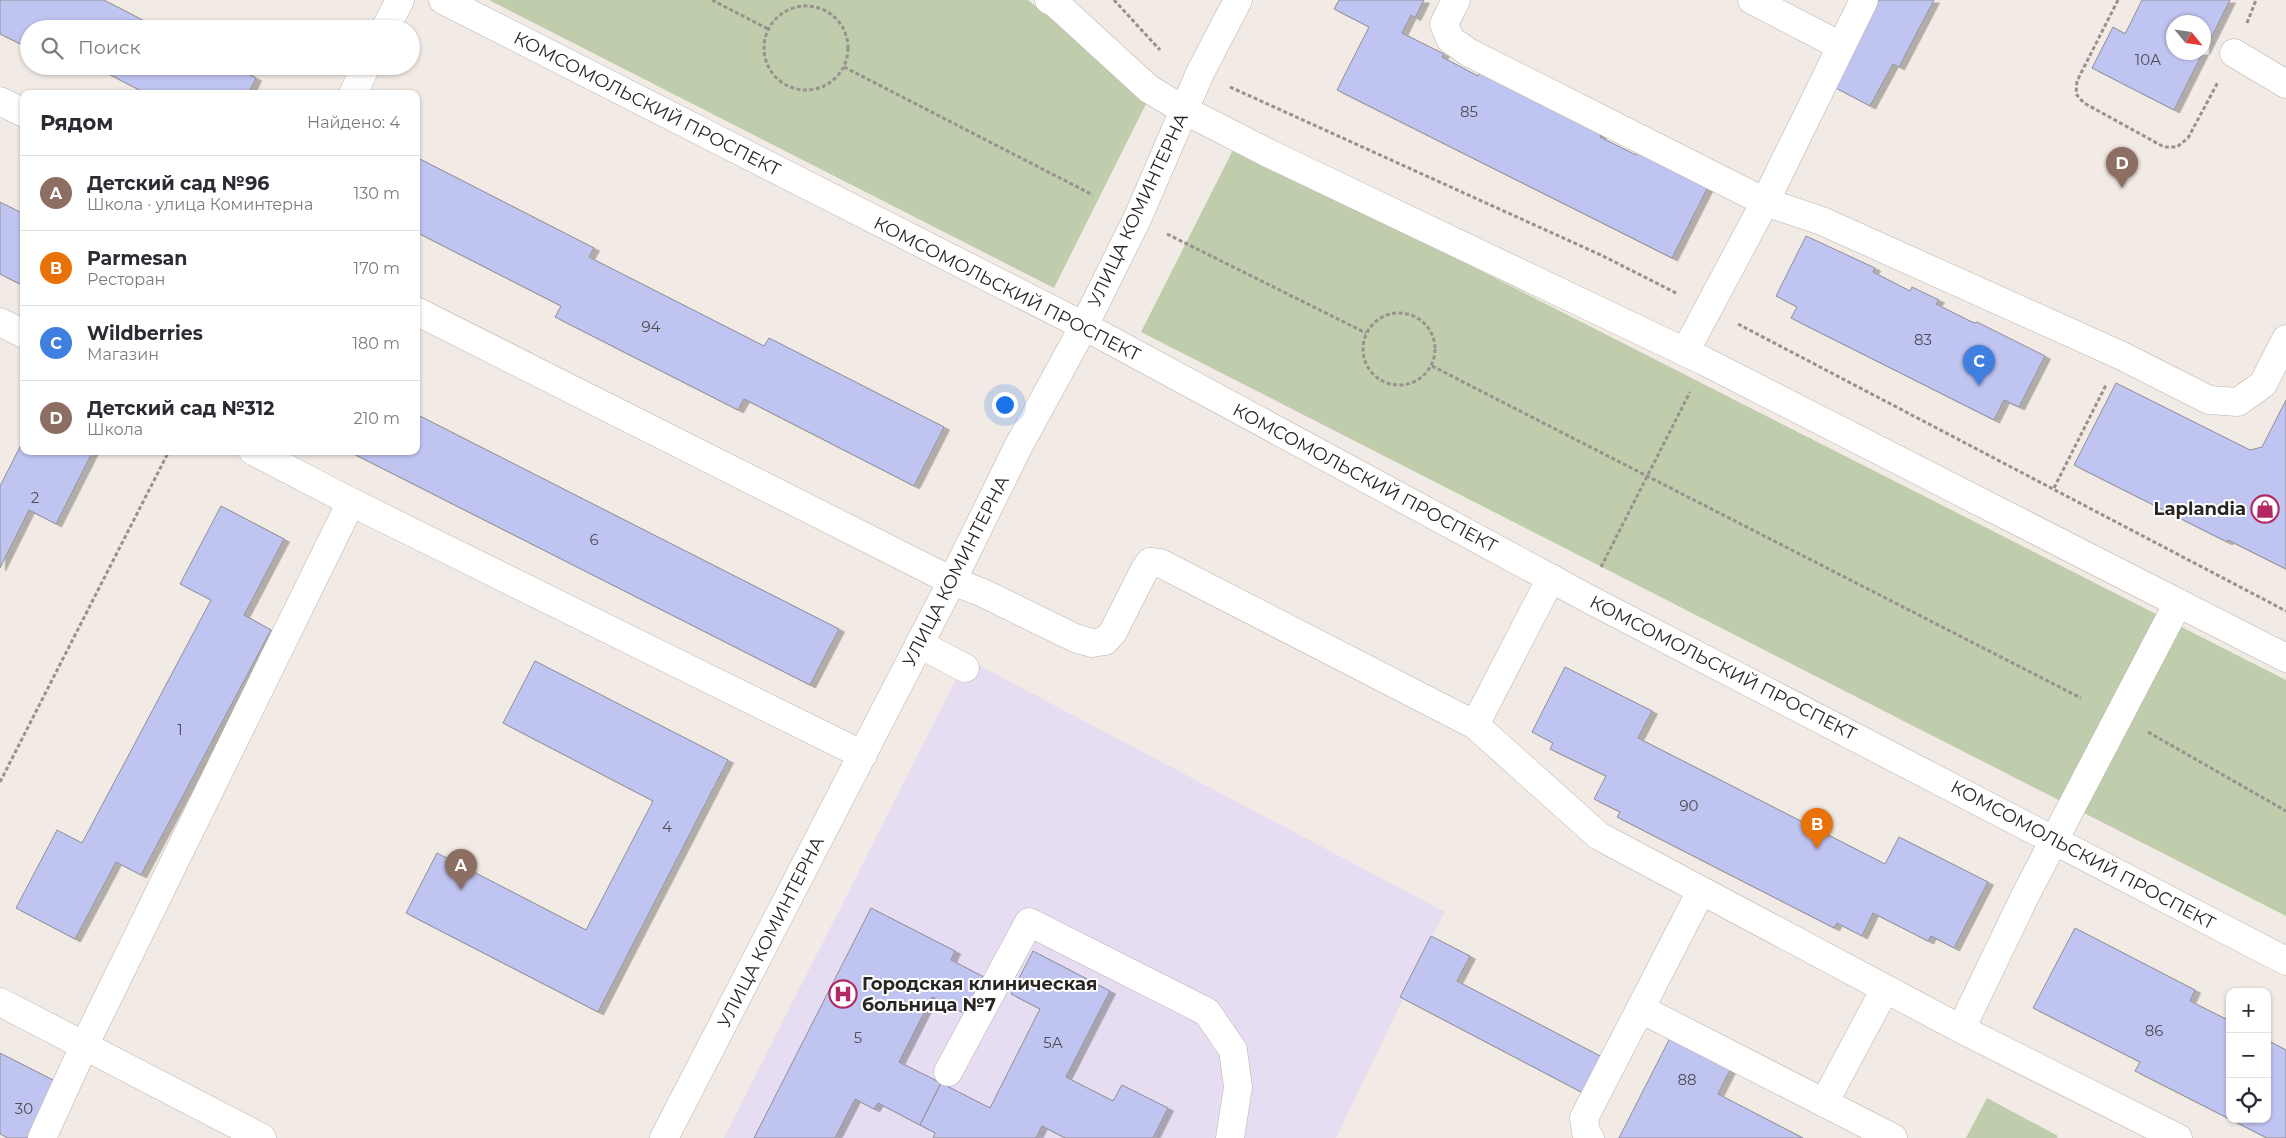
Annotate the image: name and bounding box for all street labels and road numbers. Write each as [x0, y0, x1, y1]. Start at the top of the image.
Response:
street label: КОМСОМОЛЬСКИЙ ПРОСПЕКТ [510, 27, 784, 181]
street label: УЛИЦА КОМИНТЕРНА [1083, 109, 1193, 310]
street label: КОМСОМОЛЬСКИЙ ПРОСПЕКТ [870, 212, 1144, 366]
street label: КОМСОМОЛЬСКИЙ ПРОСПЕКТ [1229, 399, 1501, 557]
street label: УЛИЦА КОМИНТЕРНА [898, 471, 1014, 670]
street label: КОМСОМОЛЬСКИЙ ПРОСПЕКТ [1586, 591, 1860, 745]
street label: КОМСОМОЛЬСКИЙ ПРОСПЕКТ [1947, 776, 2219, 934]
street label: УЛИЦА КОМИНТЕРНА [713, 832, 829, 1031]

